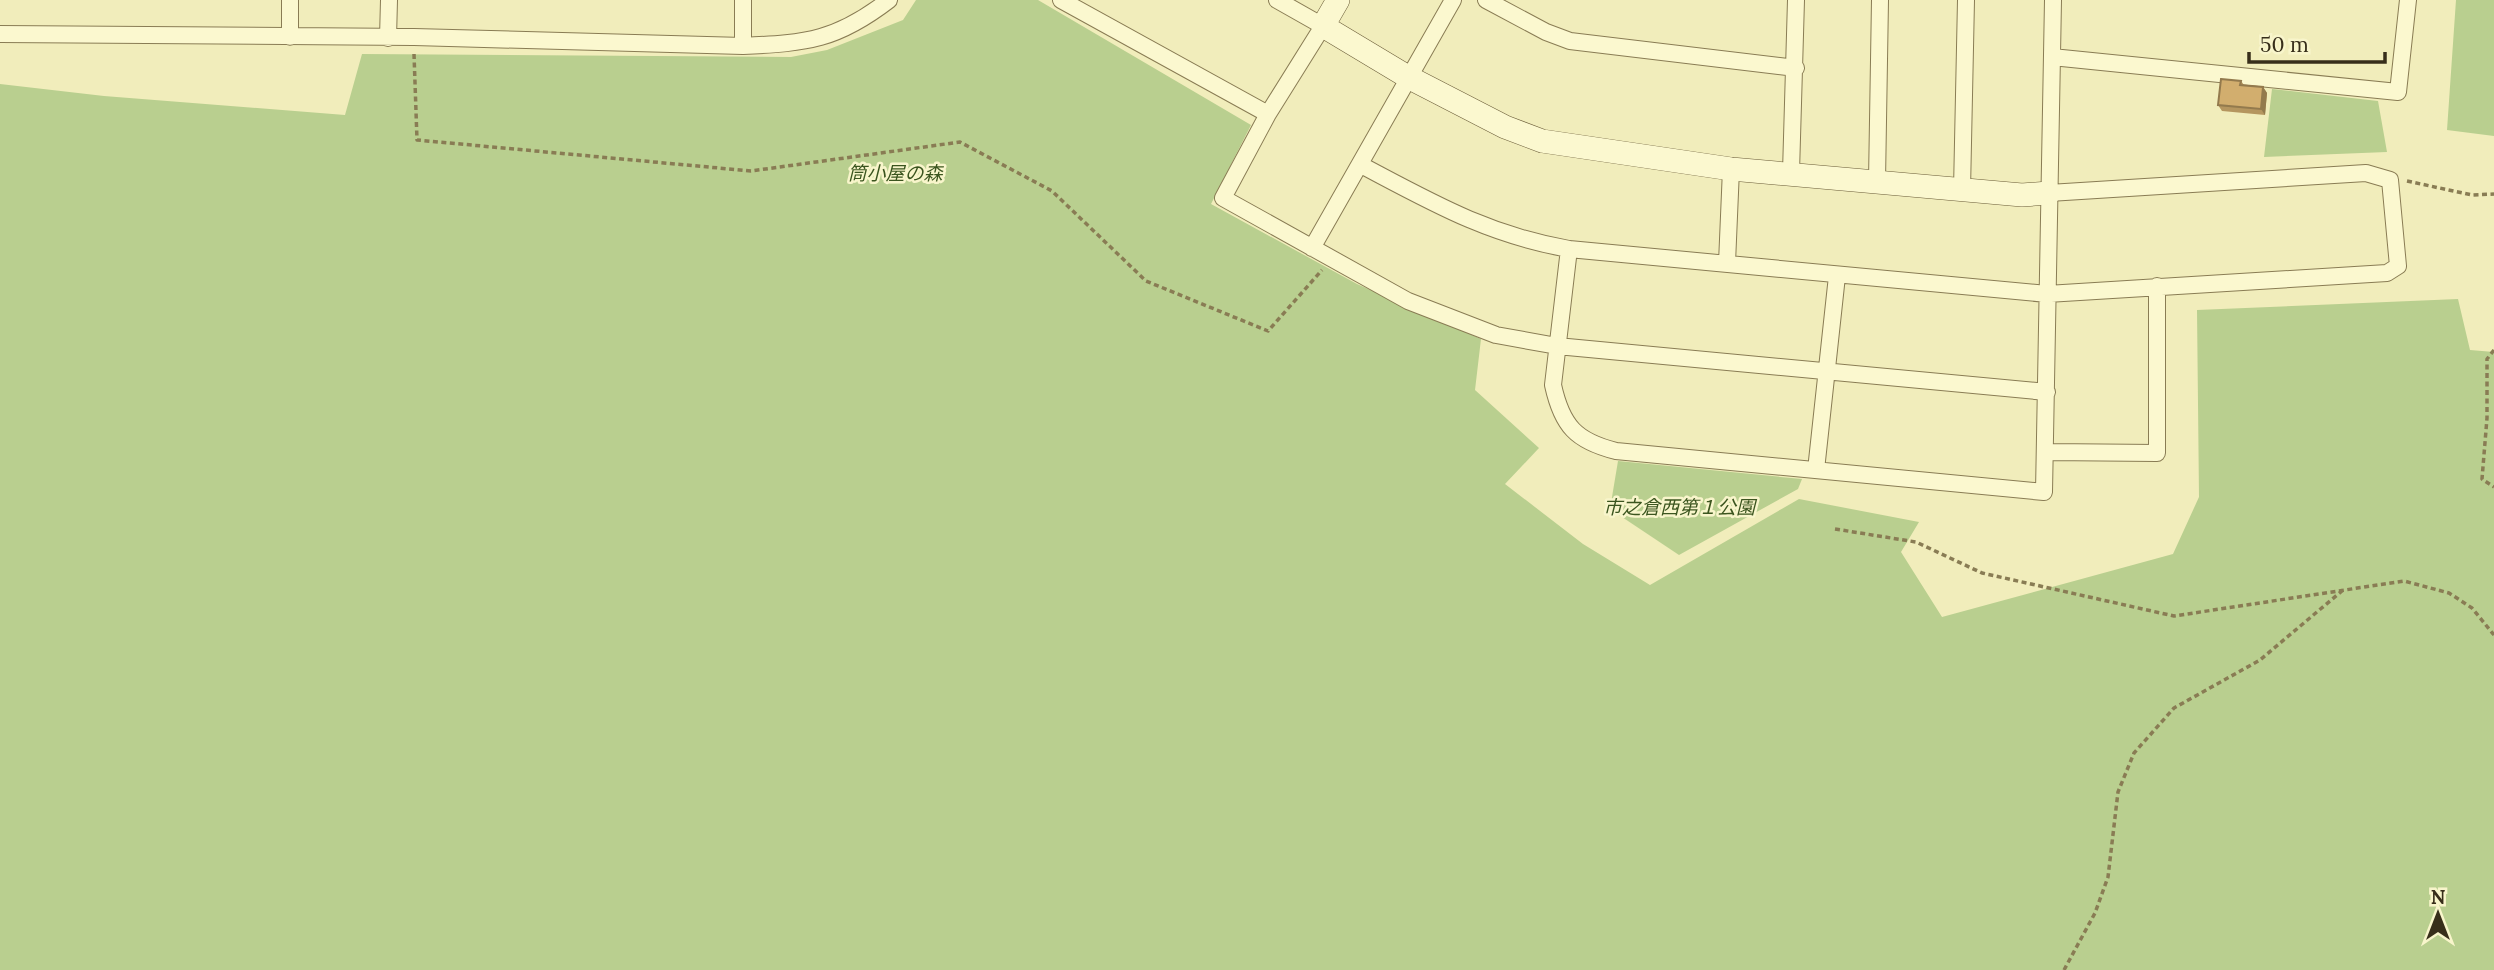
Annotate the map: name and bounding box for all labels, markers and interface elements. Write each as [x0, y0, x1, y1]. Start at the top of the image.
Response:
scale bar [2249, 21, 2386, 65]
text: 50 m [2260, 31, 2309, 58]
park label: 筒小屋の森 [847, 161, 944, 185]
park label: 市之倉西第１公園 [1603, 495, 1758, 519]
north arrow [2403, 879, 2473, 949]
text: N [2431, 885, 2446, 909]

